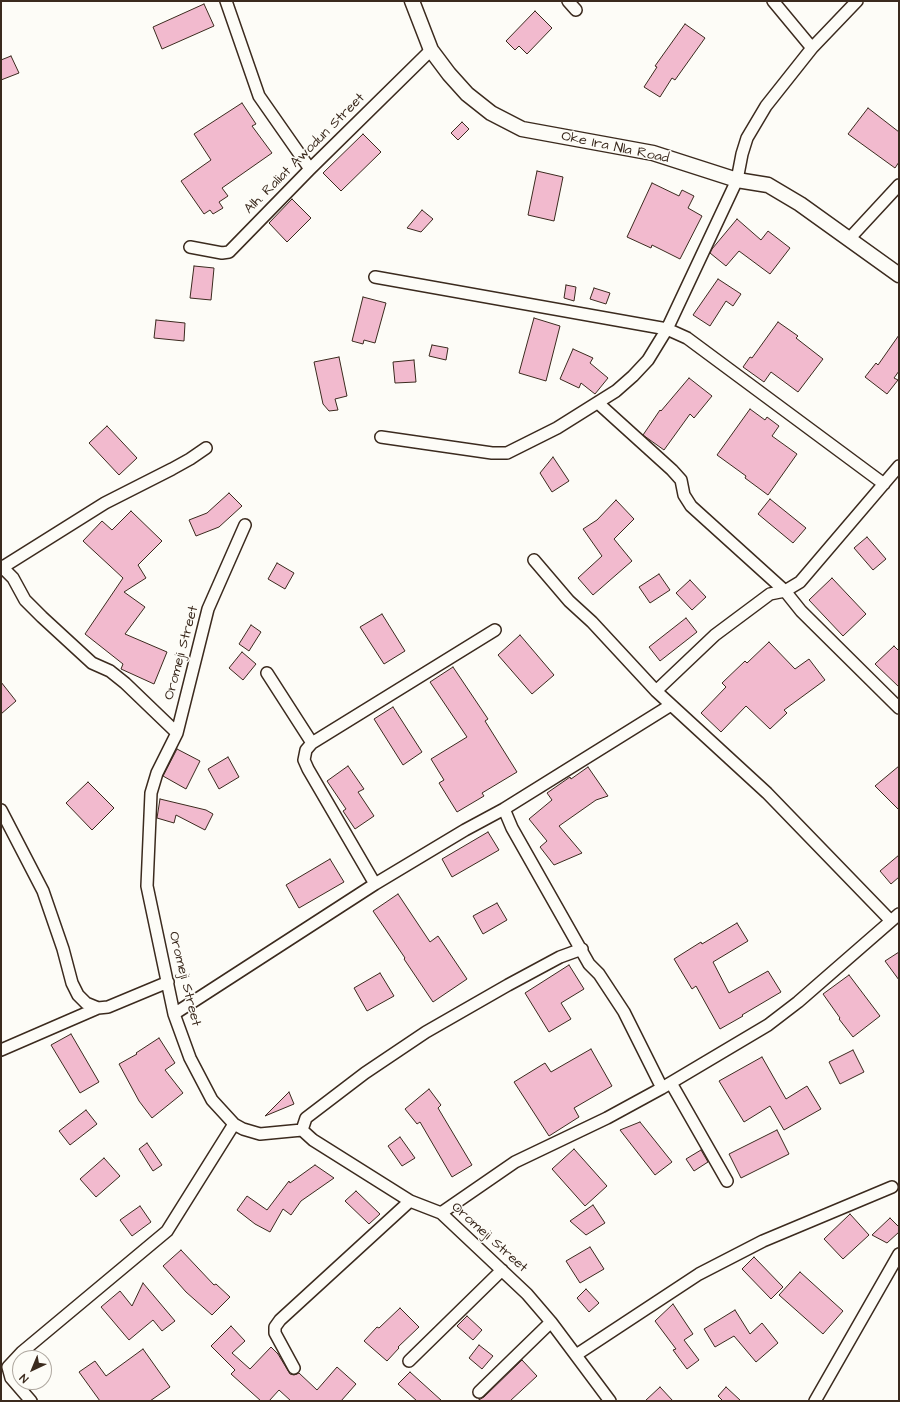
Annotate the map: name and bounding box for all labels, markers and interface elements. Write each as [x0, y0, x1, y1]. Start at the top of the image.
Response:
street label: Alh. Raliat Awodun Street [241, 90, 369, 218]
street label: Oke Ira Nla Road [560, 128, 670, 168]
street label: Oromeji Street [161, 604, 203, 702]
street label: Oromeji Street [164, 930, 204, 1028]
street label: Oromeji Street [447, 1199, 531, 1277]
north arrow [12, 1350, 52, 1390]
text: N [16, 1370, 32, 1386]

